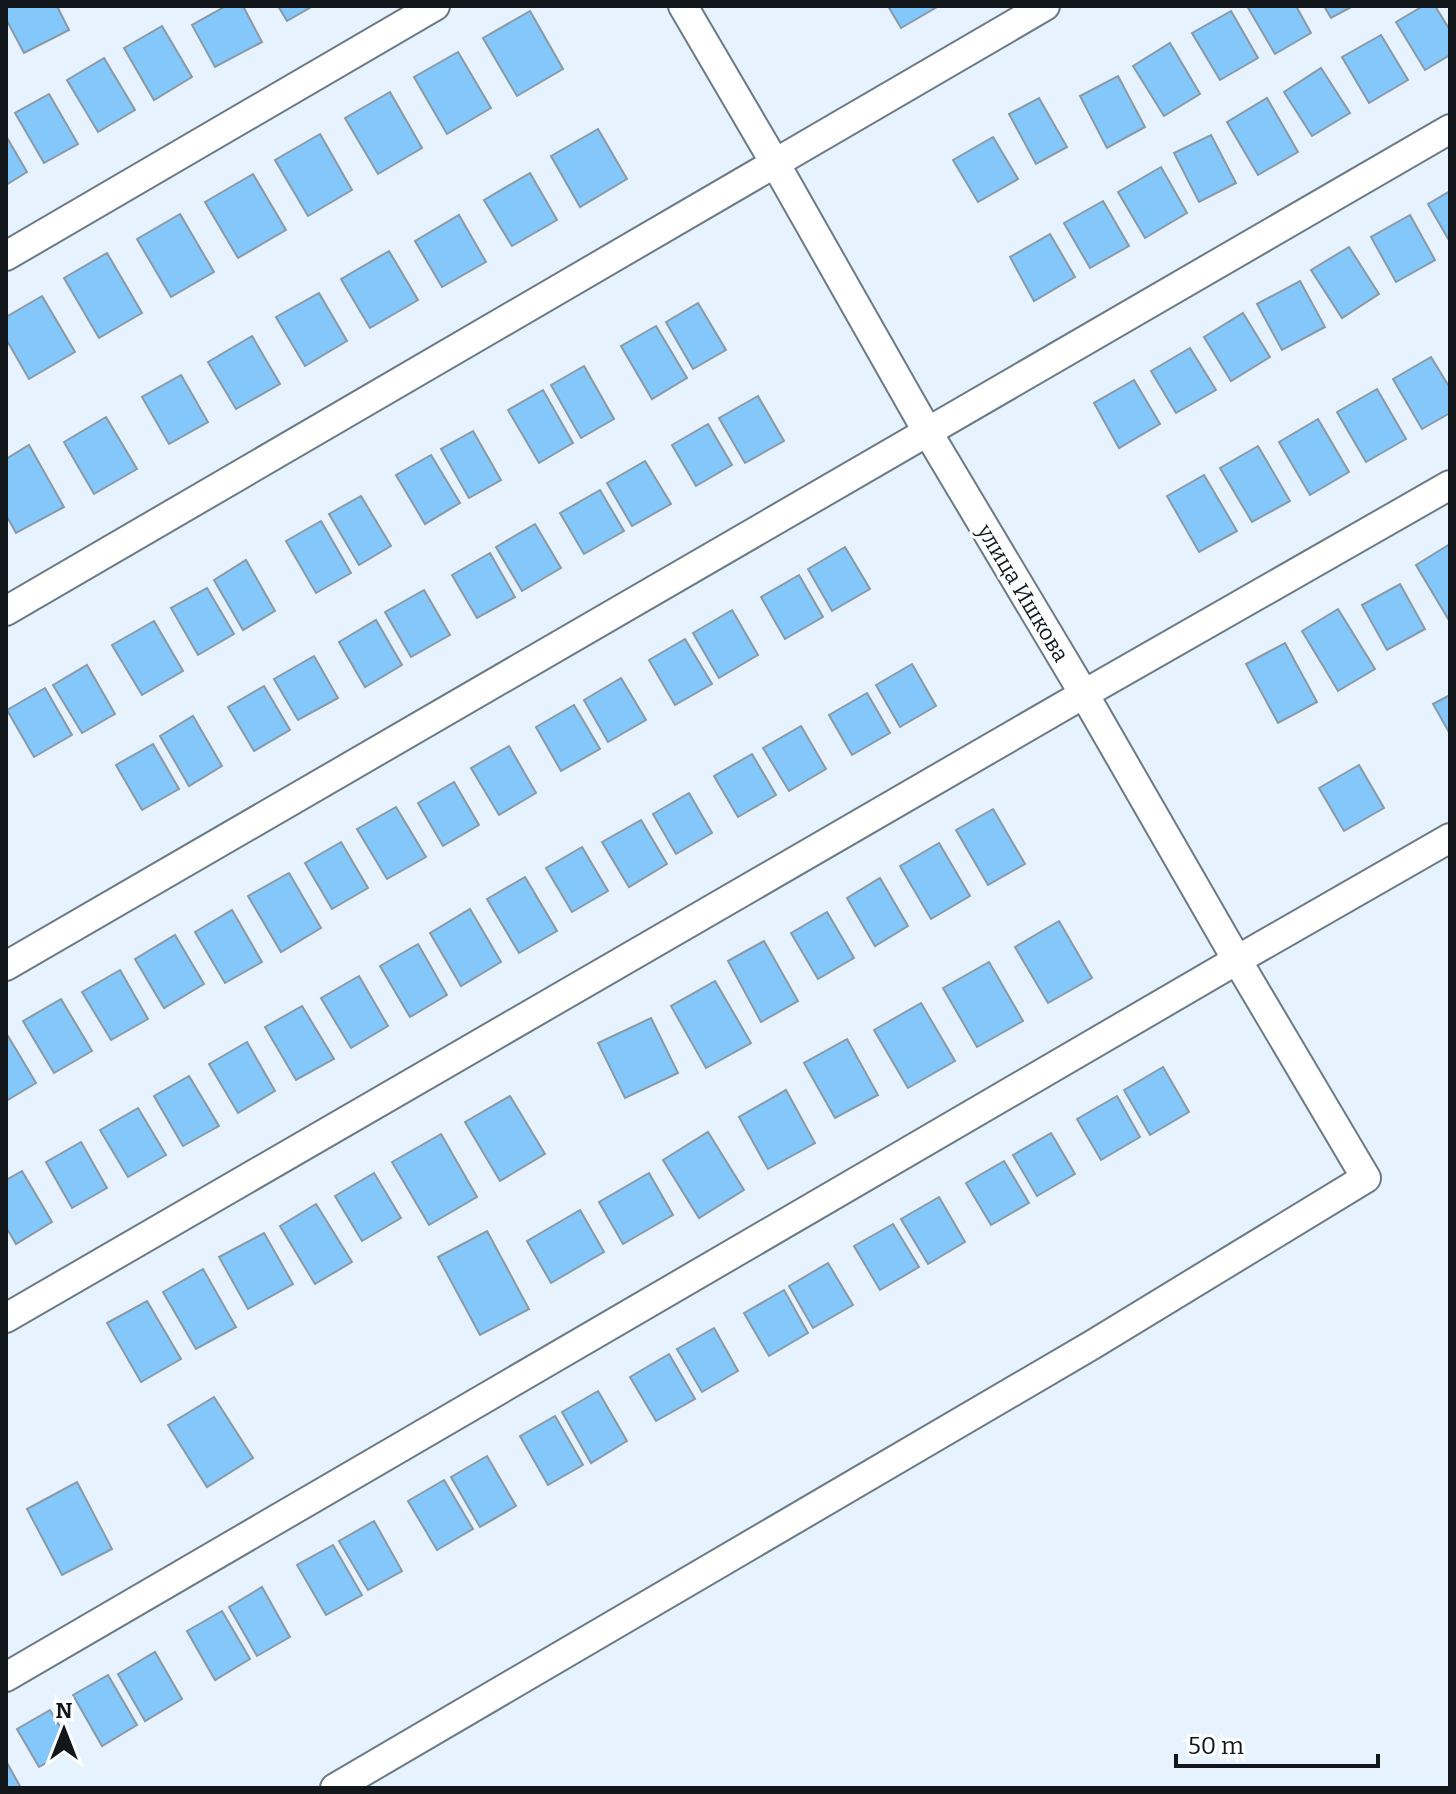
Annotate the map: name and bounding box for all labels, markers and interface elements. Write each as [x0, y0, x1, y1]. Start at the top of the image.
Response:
street label: улица Ишкова [971, 518, 1075, 667]
north arrow [24, 1690, 104, 1770]
text: N [56, 1697, 73, 1724]
scale bar [1176, 1718, 1378, 1768]
text: 50 m [1188, 1732, 1244, 1760]

